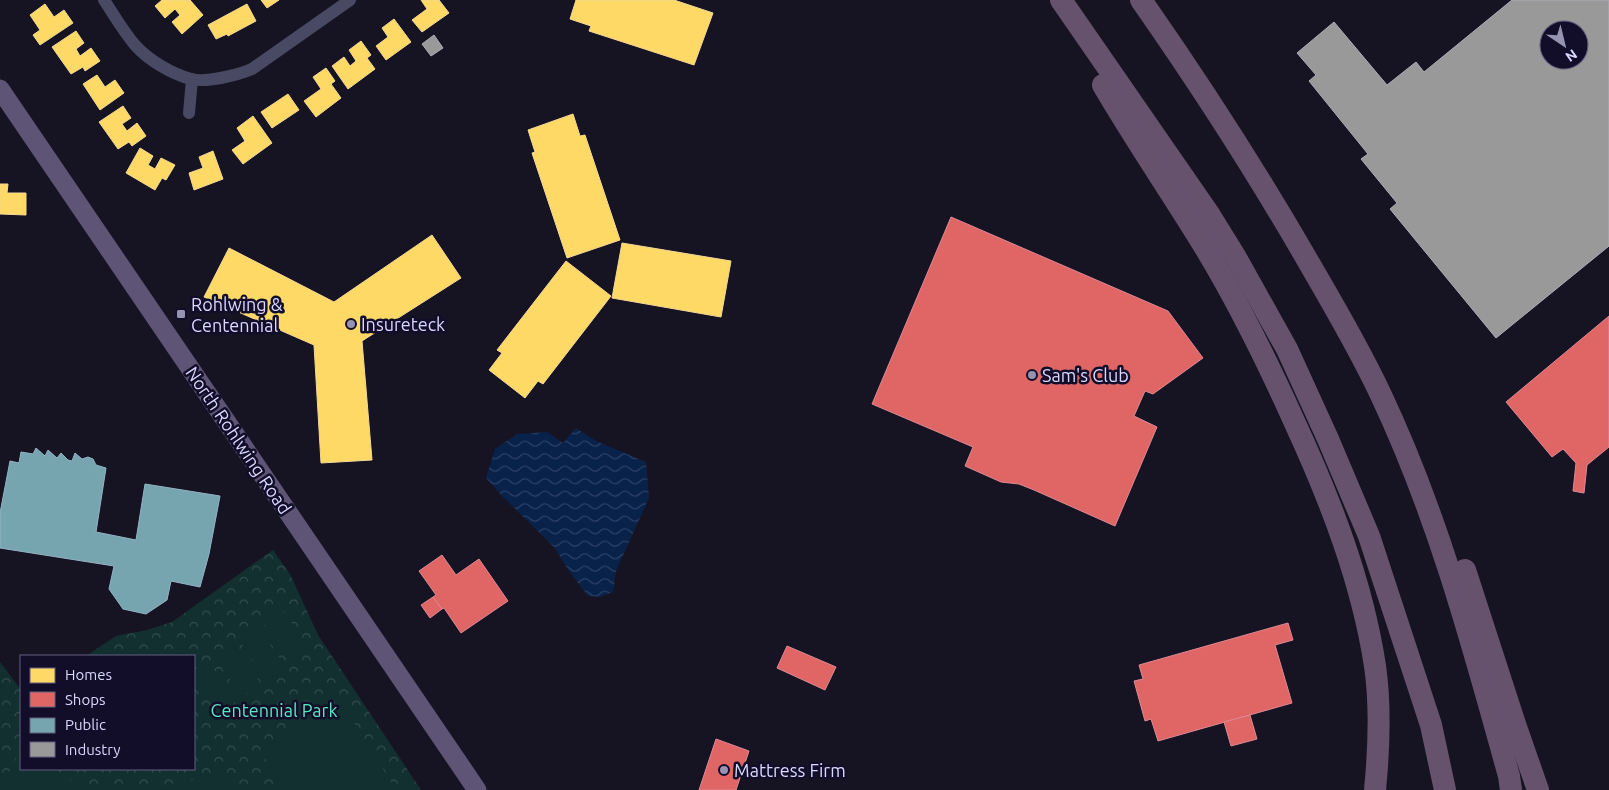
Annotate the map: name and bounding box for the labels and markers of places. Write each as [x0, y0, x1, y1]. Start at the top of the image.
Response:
place label: Rohlwing & Centennial [191, 294, 283, 335]
marker: Rohlwing & Centennial [175, 308, 187, 320]
place label: Insureteck [361, 314, 445, 334]
marker: Insureteck [345, 318, 357, 330]
place label: Sam's Club [1042, 365, 1129, 385]
marker: Sam's Club [1026, 369, 1038, 381]
place label: Mattress Firm [734, 760, 846, 780]
marker: Mattress Firm [718, 764, 730, 776]

